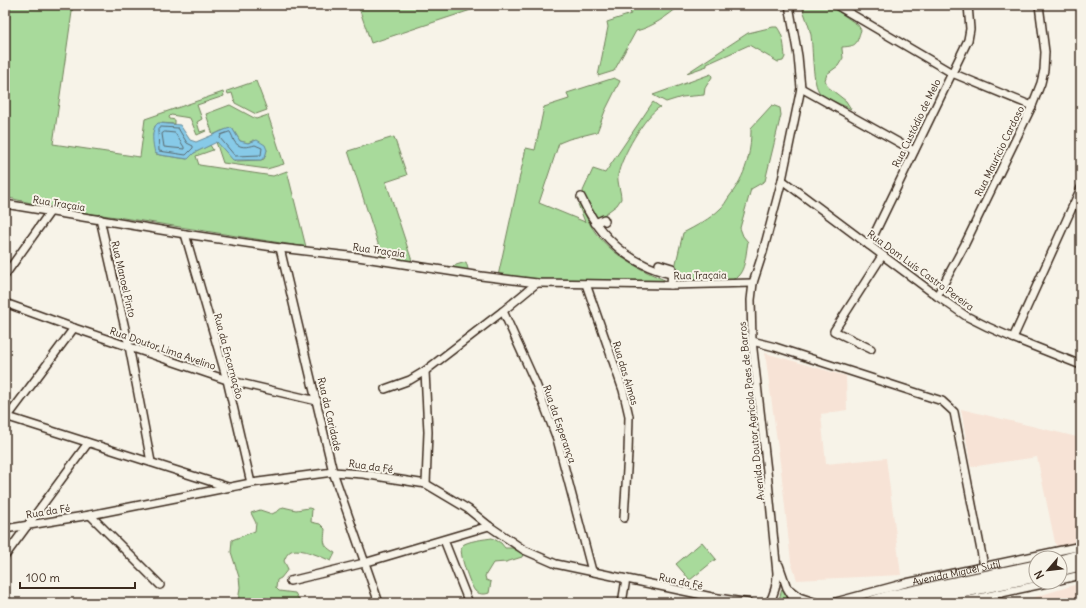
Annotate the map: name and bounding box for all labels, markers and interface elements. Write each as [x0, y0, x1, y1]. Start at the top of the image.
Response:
street label: Rua Custódio de Melo [889, 76, 944, 170]
street label: Rua Maurício Cardoso [972, 103, 1027, 199]
street label: Rua Traçaia [32, 193, 86, 214]
street label: Rua Dom Luís Castro Pereira [865, 227, 977, 314]
street label: Rua Manoel Pinto [108, 239, 139, 319]
street label: Rua Traçaia [352, 240, 406, 261]
street label: Rua Traçaia [673, 269, 727, 282]
street label: Rua da Encarnação [211, 312, 246, 401]
street label: Avenida Doutor Agrícola Paes de Barros [736, 320, 767, 501]
street label: Rua Doutor Lima Avelino [108, 324, 218, 373]
street label: Rua das Almas [610, 339, 642, 407]
street label: Rua da Caridade [315, 376, 344, 452]
street label: Rua da Esperança [540, 383, 579, 465]
street label: Rua da Fé [348, 457, 394, 476]
street label: Rua da Fé [25, 502, 71, 521]
north arrow [1028, 550, 1068, 590]
street label: Avenida Miguel Sutil [911, 557, 1002, 589]
scale bar [20, 564, 135, 590]
text: N [1031, 568, 1047, 581]
text: 100 m [26, 570, 60, 585]
street label: Rua da Fé [658, 570, 704, 592]

